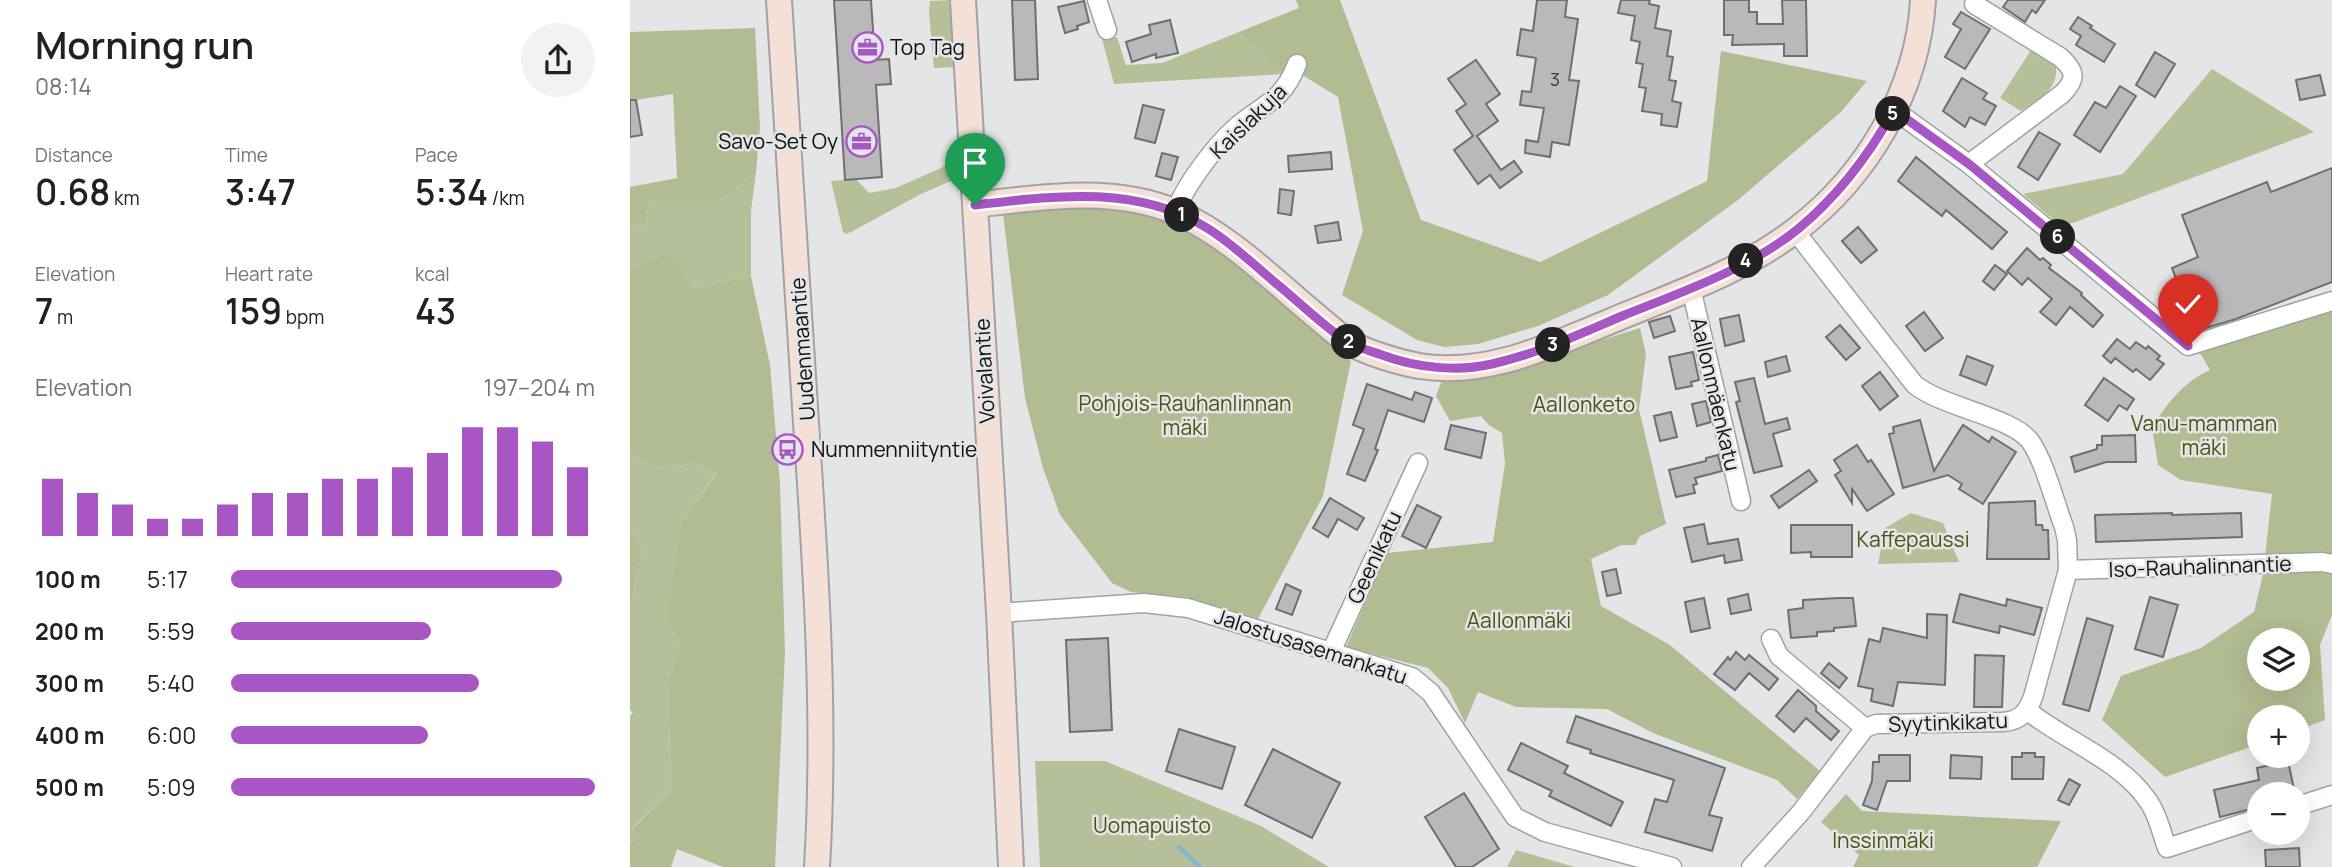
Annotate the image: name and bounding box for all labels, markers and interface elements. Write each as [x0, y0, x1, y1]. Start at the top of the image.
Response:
text: Morning run [35, 18, 254, 70]
button: share [521, 23, 595, 97]
office icon: Top Tag [850, 30, 884, 64]
place label: Top Tag [890, 33, 965, 61]
house number: 3 [1550, 67, 1560, 91]
text: 08:14 [35, 70, 92, 102]
street label: Kaislakuja [1204, 77, 1292, 165]
pin: 5 [1876, 96, 1910, 132]
text: 5 [1887, 100, 1898, 126]
office icon: Savo-Set Oy [844, 124, 878, 158]
place label: Savo-Set Oy [718, 127, 838, 155]
pin [945, 133, 1005, 205]
text: Distance [35, 142, 113, 168]
text: Time [225, 142, 268, 168]
text: Pace [415, 142, 458, 168]
icon: arrive [956, 144, 994, 182]
text: 0.68 [35, 168, 110, 216]
text: 3:47 [225, 168, 296, 216]
text: 5:34 [415, 168, 488, 216]
text: km [110, 185, 140, 211]
text: /km [488, 185, 525, 211]
pin: 1 [1164, 198, 1200, 232]
text: 1 [1177, 201, 1186, 227]
pin: 6 [2040, 219, 2076, 254]
text: 6 [2052, 223, 2063, 249]
pin: 4 [1728, 244, 1764, 278]
text: 4 [1740, 247, 1751, 273]
text: Elevation [35, 261, 115, 287]
text: Heart rate [225, 261, 313, 287]
text: kcal [415, 261, 450, 287]
pin [2158, 274, 2218, 346]
street label: Uudenmaantie [783, 277, 821, 421]
icon: check [2169, 285, 2207, 323]
text: 7 [35, 287, 53, 335]
text: 159 [225, 287, 282, 335]
text: 43 [415, 287, 456, 335]
text: m [53, 304, 73, 330]
text: bpm [282, 304, 324, 330]
street label: Aallonmäenkatu [1685, 315, 1747, 473]
street label: Voivalantie [967, 318, 1001, 424]
pin: 2 [1332, 324, 1366, 360]
text: 2 [1343, 328, 1354, 354]
pin: 3 [1536, 328, 1570, 362]
text: 3 [1547, 331, 1558, 357]
text: Elevation [35, 371, 132, 403]
text: 197–204 m [484, 371, 595, 403]
park label: Pohjois-Rauhanlinnan mäki [1079, 389, 1291, 441]
park label: Aallonketo [1533, 390, 1635, 418]
park label: Vanu-mamman mäki [2131, 409, 2277, 461]
bus stop icon: Nummenniityntie [771, 432, 805, 466]
place label: Nummenniityntie [811, 435, 977, 463]
street label: Geenikatu [1340, 506, 1408, 608]
park label: Kaffepaussi [1856, 525, 1970, 553]
street label: Iso-Rauhalinnantie [2108, 549, 2292, 583]
text: 100 m [35, 563, 101, 595]
text: 5:17 [147, 563, 188, 595]
street label: Jalostusasemankatu [1211, 602, 1411, 690]
park label: Aallonmäki [1467, 606, 1571, 634]
text: 200 m [35, 615, 104, 647]
text: 5:59 [147, 615, 195, 647]
map controls [2247, 628, 2310, 845]
button: layers [2247, 628, 2310, 691]
text: 300 m [35, 667, 104, 699]
text: 5:40 [147, 667, 195, 699]
button: + [2247, 705, 2310, 768]
street label: Syytinkikatu [1888, 706, 2008, 738]
text: 400 m [35, 719, 105, 751]
text: 6:00 [147, 719, 196, 751]
text: 500 m [35, 771, 104, 803]
text: 5:09 [147, 771, 195, 803]
button: − [2247, 782, 2310, 845]
park label: Uomapuisto [1093, 811, 1211, 839]
park label: Inssinmäki [1832, 826, 1934, 854]

